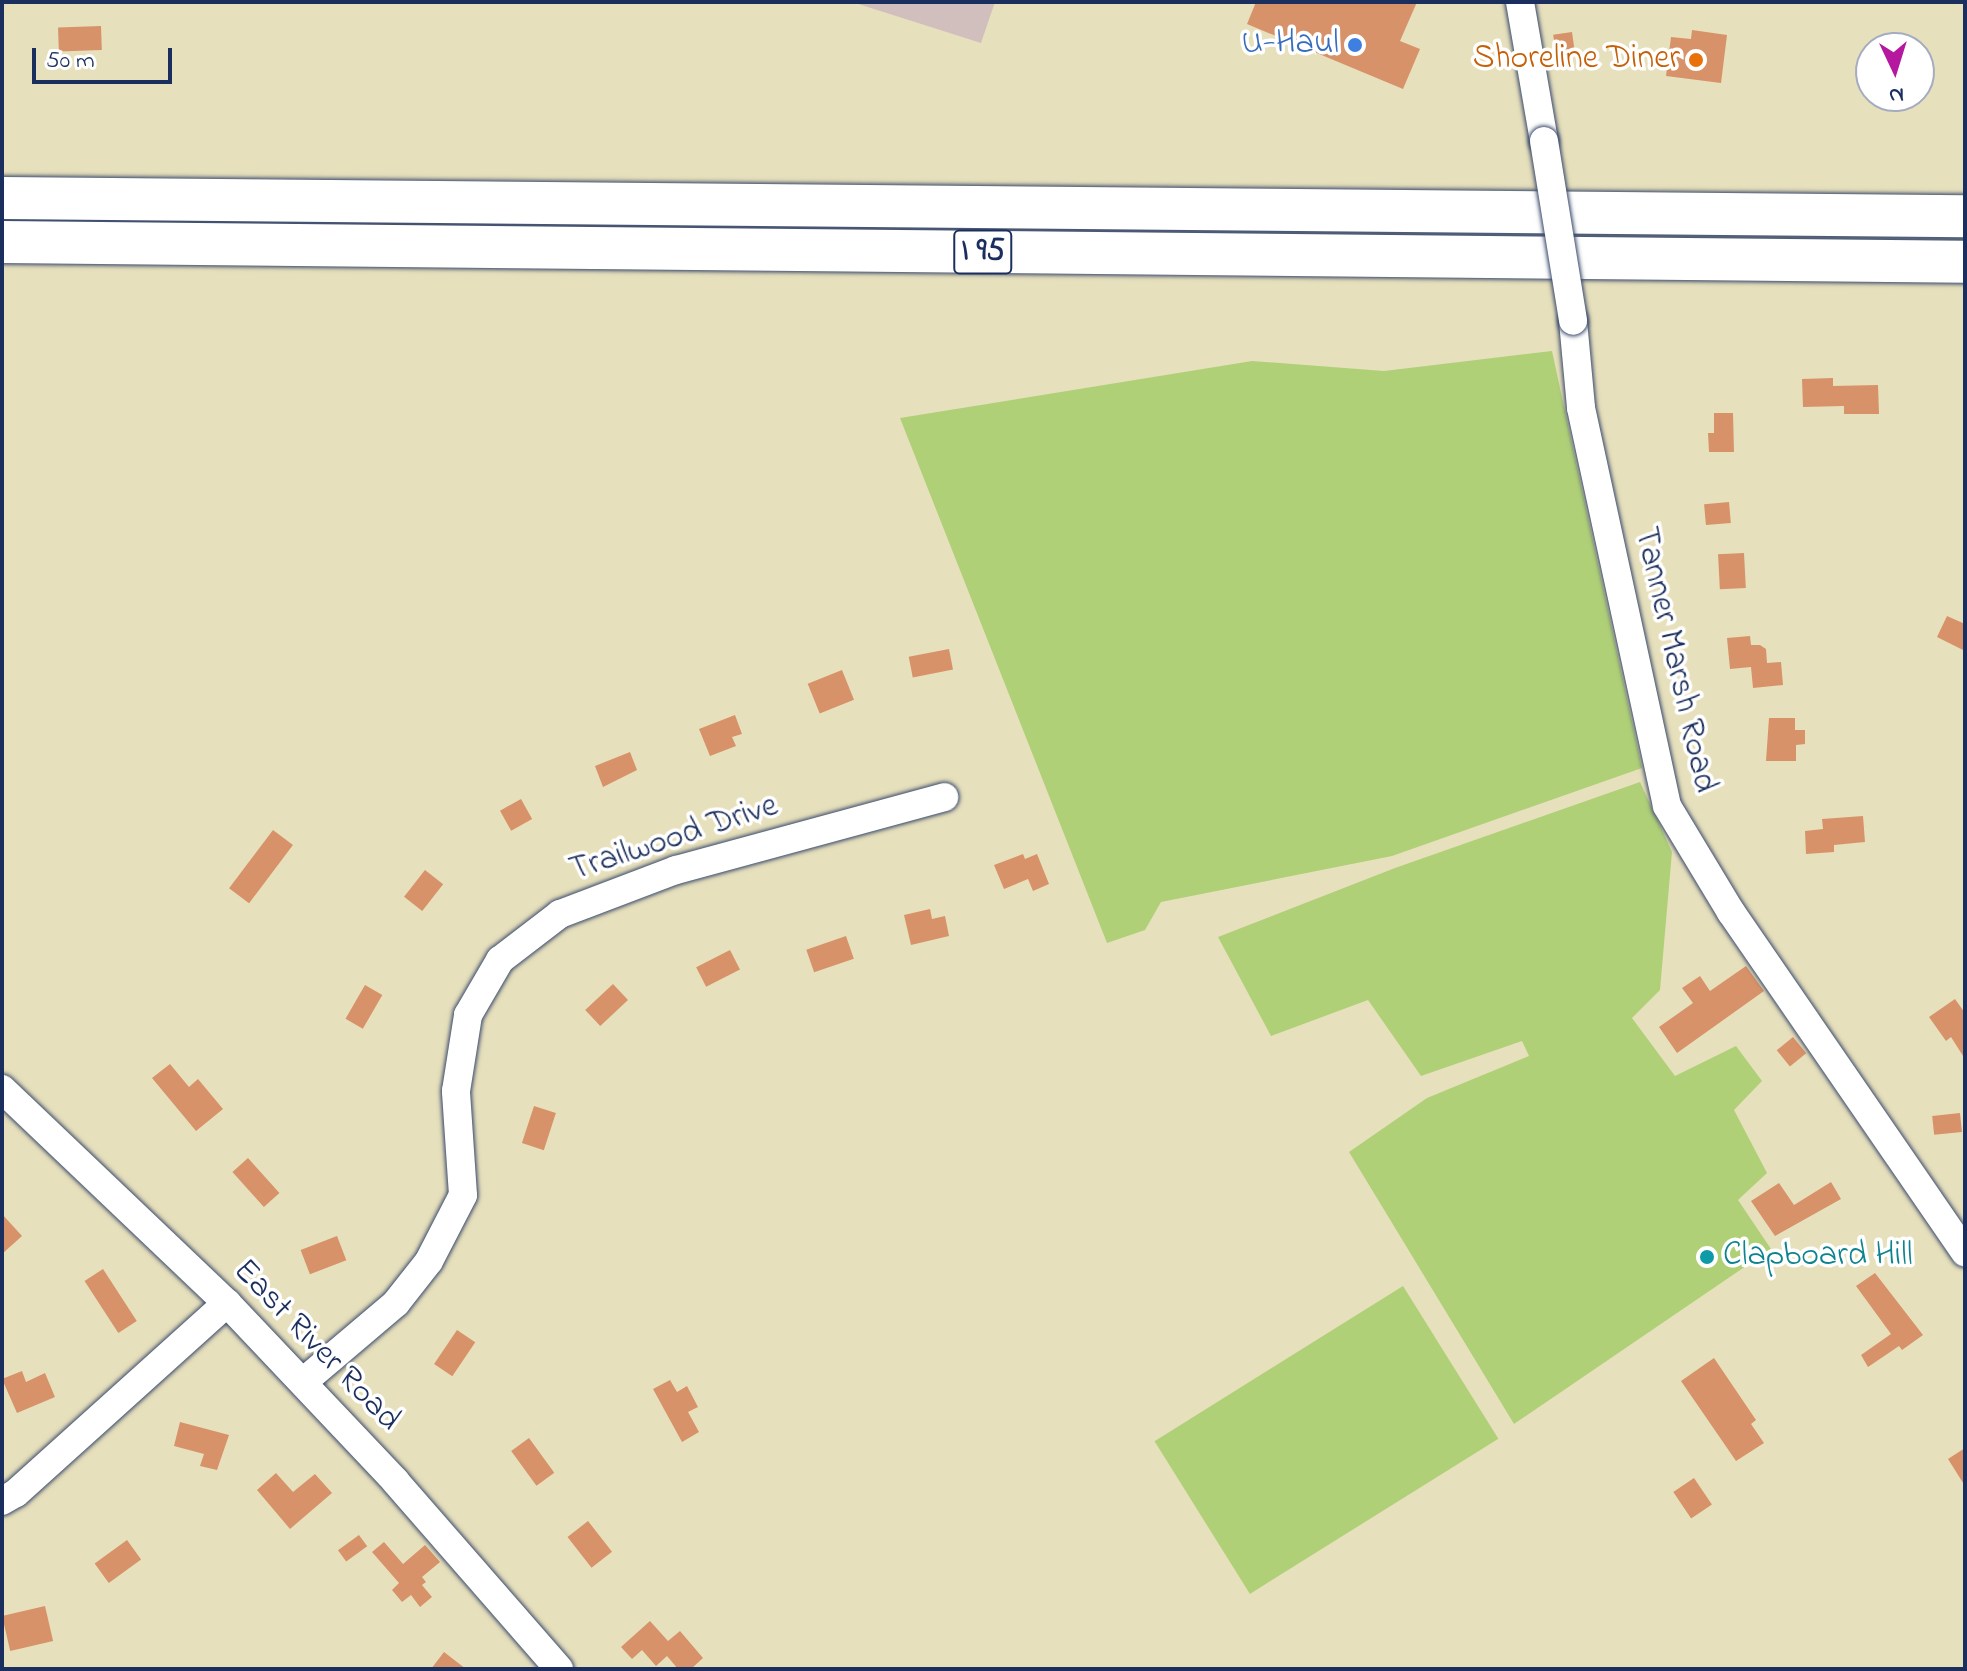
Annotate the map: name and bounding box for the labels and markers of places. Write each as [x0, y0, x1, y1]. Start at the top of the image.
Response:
place label: U-Haul [1242, 25, 1339, 65]
marker: U-Haul [1346, 36, 1364, 54]
place label: Shoreline Diner [1473, 40, 1680, 80]
marker: Shoreline Diner [1687, 51, 1705, 69]
place label: Clapboard Hill [1723, 1237, 1913, 1277]
marker: Clapboard Hill [1698, 1248, 1716, 1266]

